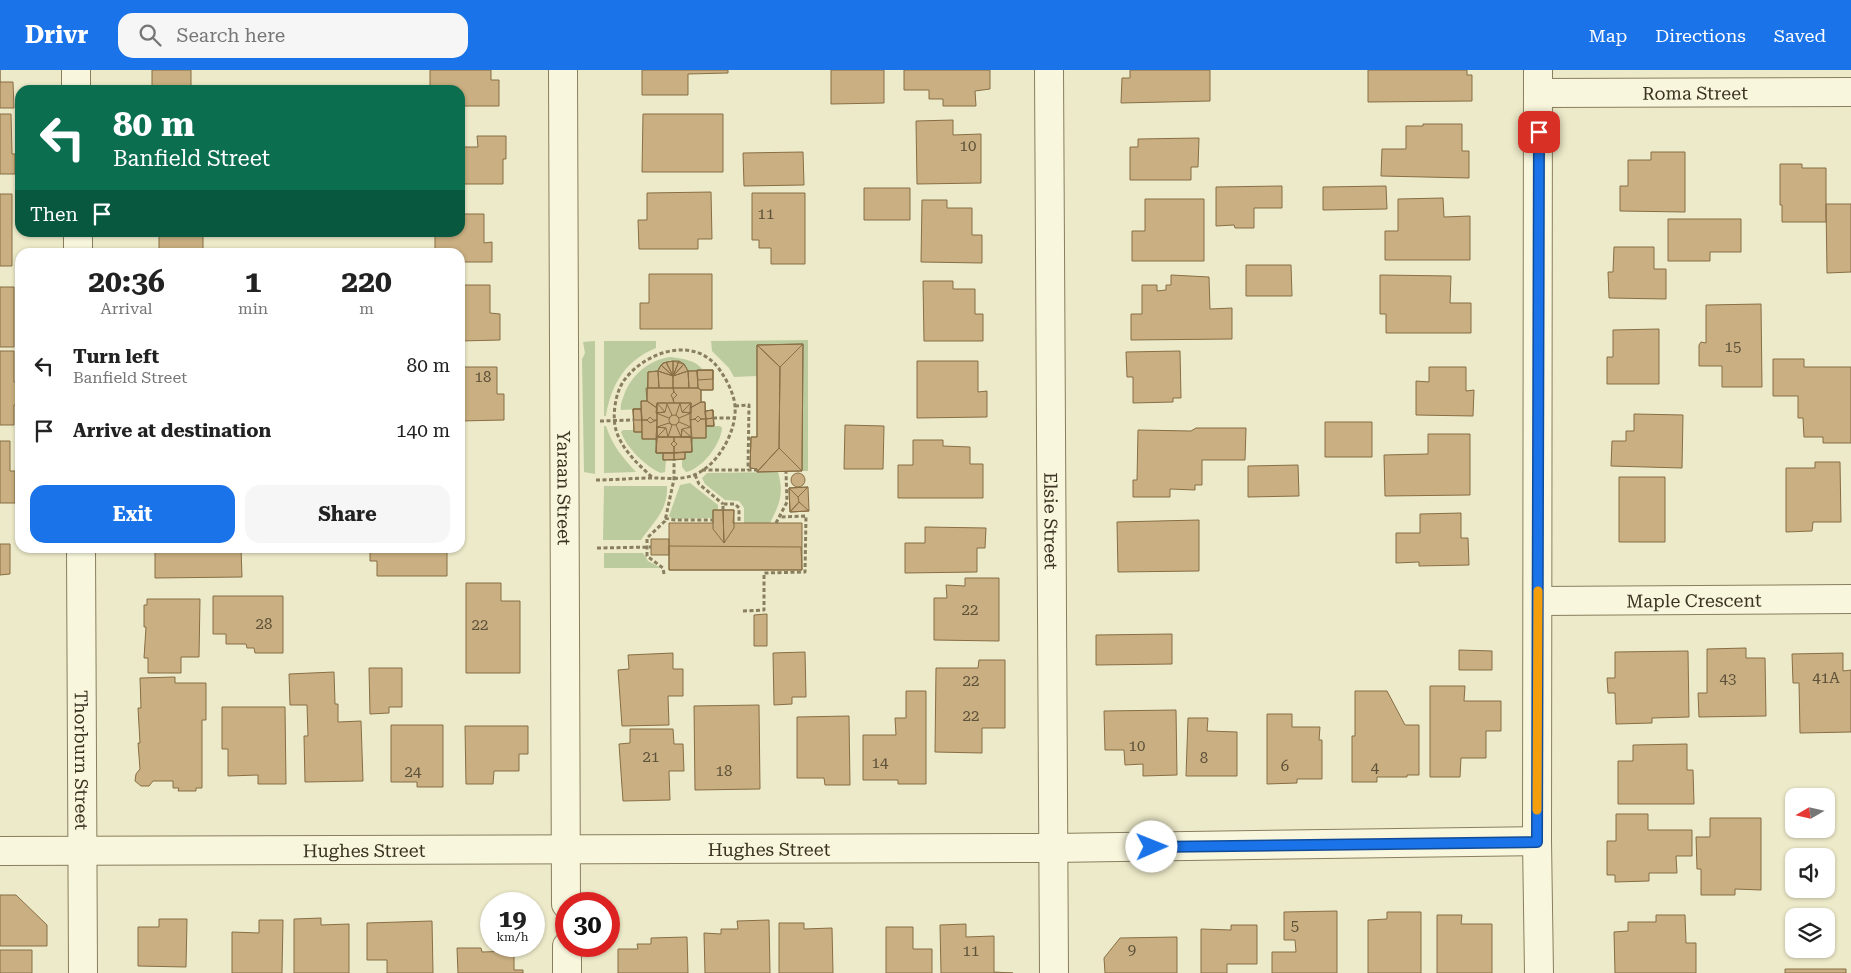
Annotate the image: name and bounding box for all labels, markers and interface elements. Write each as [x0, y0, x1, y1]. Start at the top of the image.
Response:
search box [118, 13, 468, 58]
text: Drivr [25, 21, 88, 49]
icon: search [136, 21, 164, 49]
text: Search here [176, 24, 285, 47]
text: Map [1589, 25, 1627, 46]
text: Directions [1655, 25, 1746, 46]
text: Saved [1774, 25, 1826, 46]
street label: Roma Street [1642, 82, 1748, 103]
text: 80 m [113, 104, 195, 145]
icon: left [30, 105, 95, 170]
pin [1518, 111, 1560, 153]
icon: arrive [1525, 118, 1553, 146]
house number: 10 [960, 137, 976, 155]
text: Banfield Street [113, 146, 270, 171]
icon: arrive [88, 200, 116, 228]
text: Then [30, 203, 78, 226]
house number: 11 [758, 205, 774, 223]
text: 20:36 [88, 264, 165, 299]
text: 1 [245, 264, 261, 299]
text: 220 [341, 264, 392, 299]
text: Arrival [101, 299, 153, 318]
text: min [238, 299, 268, 318]
text: m [359, 299, 374, 318]
house number: 15 [1725, 338, 1741, 356]
text: Turn left [73, 345, 159, 368]
icon: left [30, 352, 58, 380]
text: 80 m [407, 354, 450, 377]
text: Banfield Street [73, 368, 187, 387]
house number: 18 [475, 368, 491, 386]
icon: arrive [30, 417, 58, 445]
text: Arrive at destination [73, 419, 271, 442]
text: 140 m [396, 419, 450, 442]
street label: Yaraan Street [554, 430, 575, 546]
street label: Elsie Street [1041, 472, 1062, 570]
button: Exit [30, 485, 235, 543]
button: Share [245, 485, 450, 543]
street label: Maple Crescent [1626, 589, 1762, 611]
house number: 22 [962, 601, 978, 619]
house number: 28 [256, 615, 272, 633]
house number: 22 [472, 616, 488, 634]
house number: 41A [1812, 669, 1840, 687]
house number: 43 [1720, 670, 1736, 688]
house number: 22 [963, 672, 979, 690]
street label: Thorburn Street [71, 690, 93, 830]
house number: 22 [963, 707, 979, 725]
house number: 10 [1129, 737, 1145, 755]
house number: 21 [643, 748, 659, 766]
house number: 8 [1200, 749, 1208, 767]
house number: 14 [872, 754, 889, 772]
house number: 6 [1281, 757, 1289, 775]
house number: 4 [1371, 759, 1380, 777]
house number: 18 [716, 762, 732, 780]
house number: 24 [405, 763, 422, 781]
north arrow [1785, 788, 1835, 838]
map controls [1785, 788, 1835, 958]
position arrow [1125, 820, 1177, 872]
street label: Hughes Street [708, 838, 831, 859]
street label: Hughes Street [303, 839, 426, 861]
button: sound [1785, 848, 1835, 898]
speed limit sign: 30 [555, 892, 620, 957]
text: 19 [498, 904, 527, 933]
button: layers [1785, 908, 1835, 958]
house number: 5 [1291, 917, 1299, 935]
text: km/h [496, 930, 529, 944]
house number: 9 [1128, 941, 1136, 959]
house number: 11 [963, 942, 979, 960]

